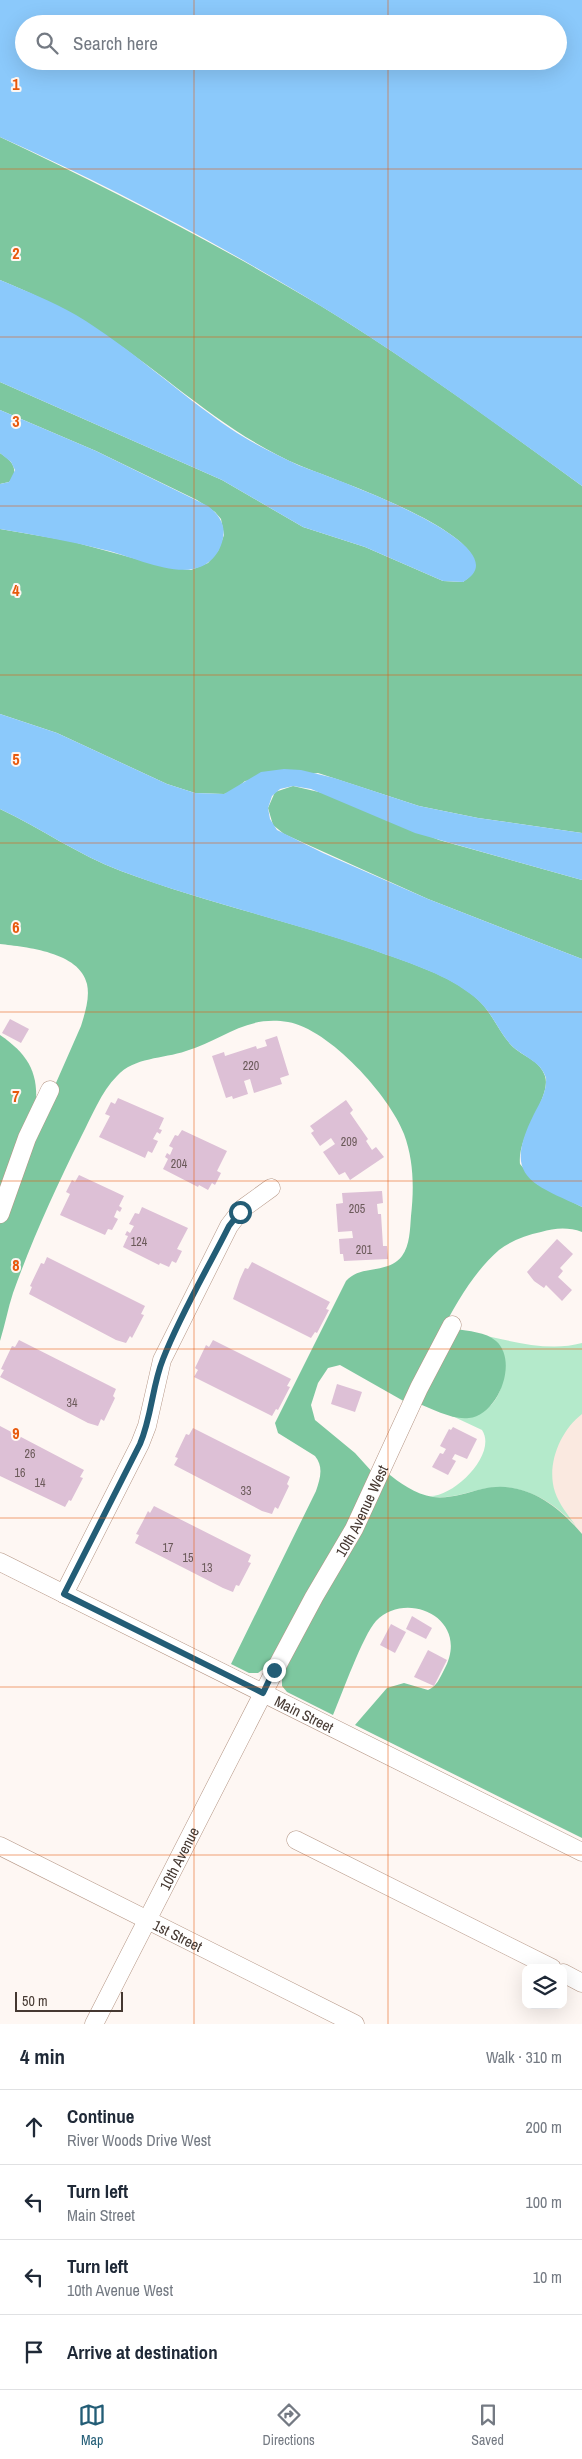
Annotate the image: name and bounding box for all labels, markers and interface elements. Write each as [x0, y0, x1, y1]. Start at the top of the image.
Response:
search box [15, 15, 567, 70]
icon: search [33, 29, 61, 57]
text: Search here [73, 30, 158, 56]
text: 1 [12, 73, 20, 95]
text: 2 [12, 242, 20, 264]
text: 3 [12, 410, 20, 432]
text: 4 [12, 579, 20, 601]
text: 5 [12, 748, 20, 770]
text: 6 [12, 916, 20, 938]
house number: 220 [243, 1058, 259, 1074]
text: 7 [12, 1085, 20, 1107]
house number: 209 [341, 1134, 357, 1150]
house number: 204 [171, 1156, 188, 1172]
route start [229, 1201, 252, 1224]
house number: 205 [349, 1201, 366, 1217]
house number: 124 [131, 1234, 148, 1250]
house number: 201 [356, 1242, 373, 1258]
text: 8 [12, 1254, 20, 1276]
house number: 34 [67, 1395, 78, 1411]
text: 9 [12, 1422, 20, 1444]
house number: 26 [25, 1446, 35, 1462]
street label: 10th Avenue West [330, 1461, 393, 1560]
house number: 16 [15, 1465, 25, 1481]
house number: 14 [35, 1475, 46, 1491]
house number: 33 [241, 1483, 251, 1499]
house number: 17 [163, 1540, 174, 1556]
house number: 15 [183, 1550, 194, 1566]
house number: 13 [202, 1560, 212, 1576]
route end [263, 1659, 286, 1682]
street label: Main Street [271, 1690, 338, 1737]
street label: 10th Avenue [154, 1823, 204, 1894]
street label: 1st Street [150, 1914, 207, 1957]
map controls [522, 1964, 567, 2009]
button: layers [522, 1964, 567, 2009]
scale bar [15, 1989, 122, 2012]
text: 50 m [22, 1992, 48, 2010]
text: 4 min [20, 2042, 65, 2071]
text: Walk · 310 m [486, 2046, 562, 2068]
text: Continue [67, 2103, 135, 2129]
icon: ahead [20, 2113, 48, 2141]
text: 200 m [526, 2116, 562, 2138]
text: River Woods Drive West [67, 2129, 211, 2151]
text: Turn left [67, 2178, 128, 2204]
icon: left [20, 2188, 48, 2216]
text: 100 m [526, 2191, 562, 2213]
text: Main Street [67, 2204, 135, 2226]
text: Turn left [67, 2253, 128, 2279]
icon: left [20, 2263, 48, 2291]
text: 10 m [533, 2266, 562, 2288]
text: 10th Avenue West [67, 2279, 173, 2301]
icon: arrive [20, 2338, 48, 2366]
text: Arrive at destination [67, 2339, 218, 2365]
tab: Map [78, 2401, 106, 2449]
tab: Directions [263, 2401, 315, 2449]
tab: Saved [471, 2401, 504, 2449]

